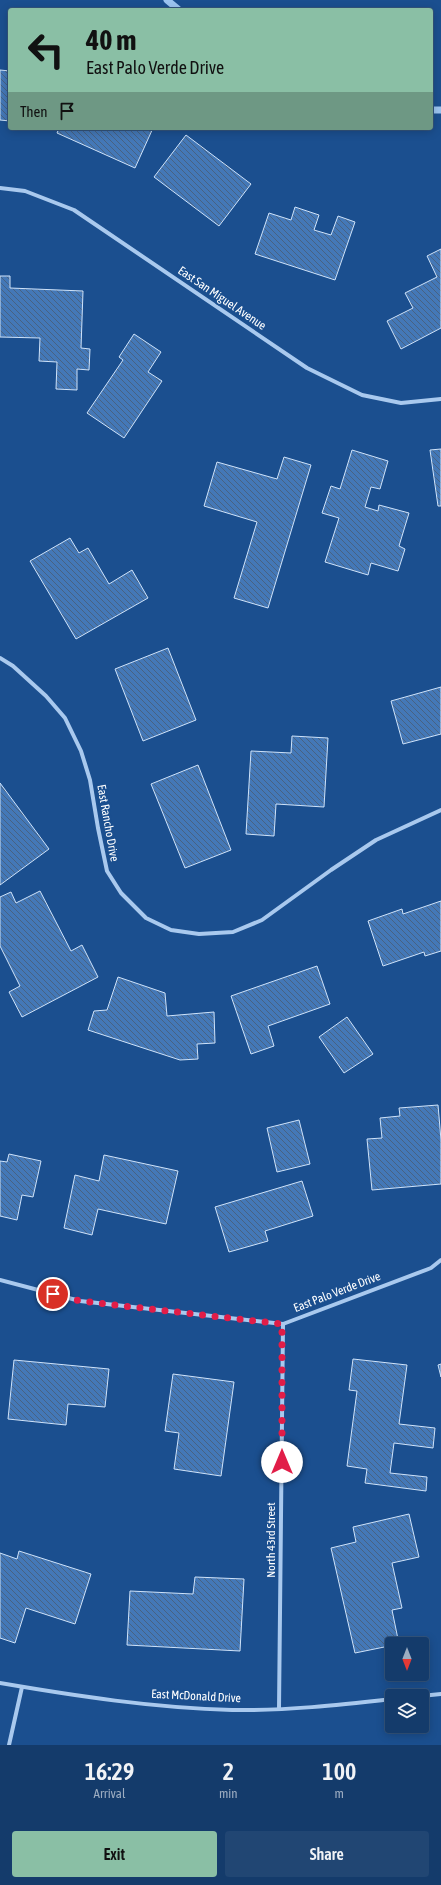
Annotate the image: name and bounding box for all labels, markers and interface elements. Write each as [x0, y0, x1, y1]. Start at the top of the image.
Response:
icon: left [20, 24, 72, 76]
text: 40 m [86, 24, 136, 56]
text: East Palo Verde Drive [86, 57, 224, 78]
icon: arrive [56, 100, 78, 122]
text: Then [20, 103, 48, 120]
street label: East San Miguel Avenue [175, 263, 269, 333]
street label: East Rancho Drive [94, 783, 122, 863]
street label: East Palo Verde Drive [291, 1269, 383, 1315]
pin [36, 1277, 70, 1311]
icon: arrive [42, 1283, 64, 1305]
position arrow [261, 1441, 303, 1483]
street label: North 43rd Street [264, 1502, 278, 1578]
north arrow [385, 1637, 429, 1681]
map controls [385, 1637, 429, 1733]
street label: East McDonald Drive [151, 1687, 241, 1705]
button: layers [385, 1689, 429, 1733]
text: 16:29 [85, 1758, 134, 1785]
text: 2 [223, 1758, 234, 1785]
text: 100 [322, 1758, 356, 1785]
text: Arrival [94, 1786, 125, 1801]
text: min [219, 1786, 238, 1801]
text: m [335, 1786, 344, 1801]
button: Exit [12, 1831, 217, 1877]
button: Share [225, 1831, 429, 1877]

